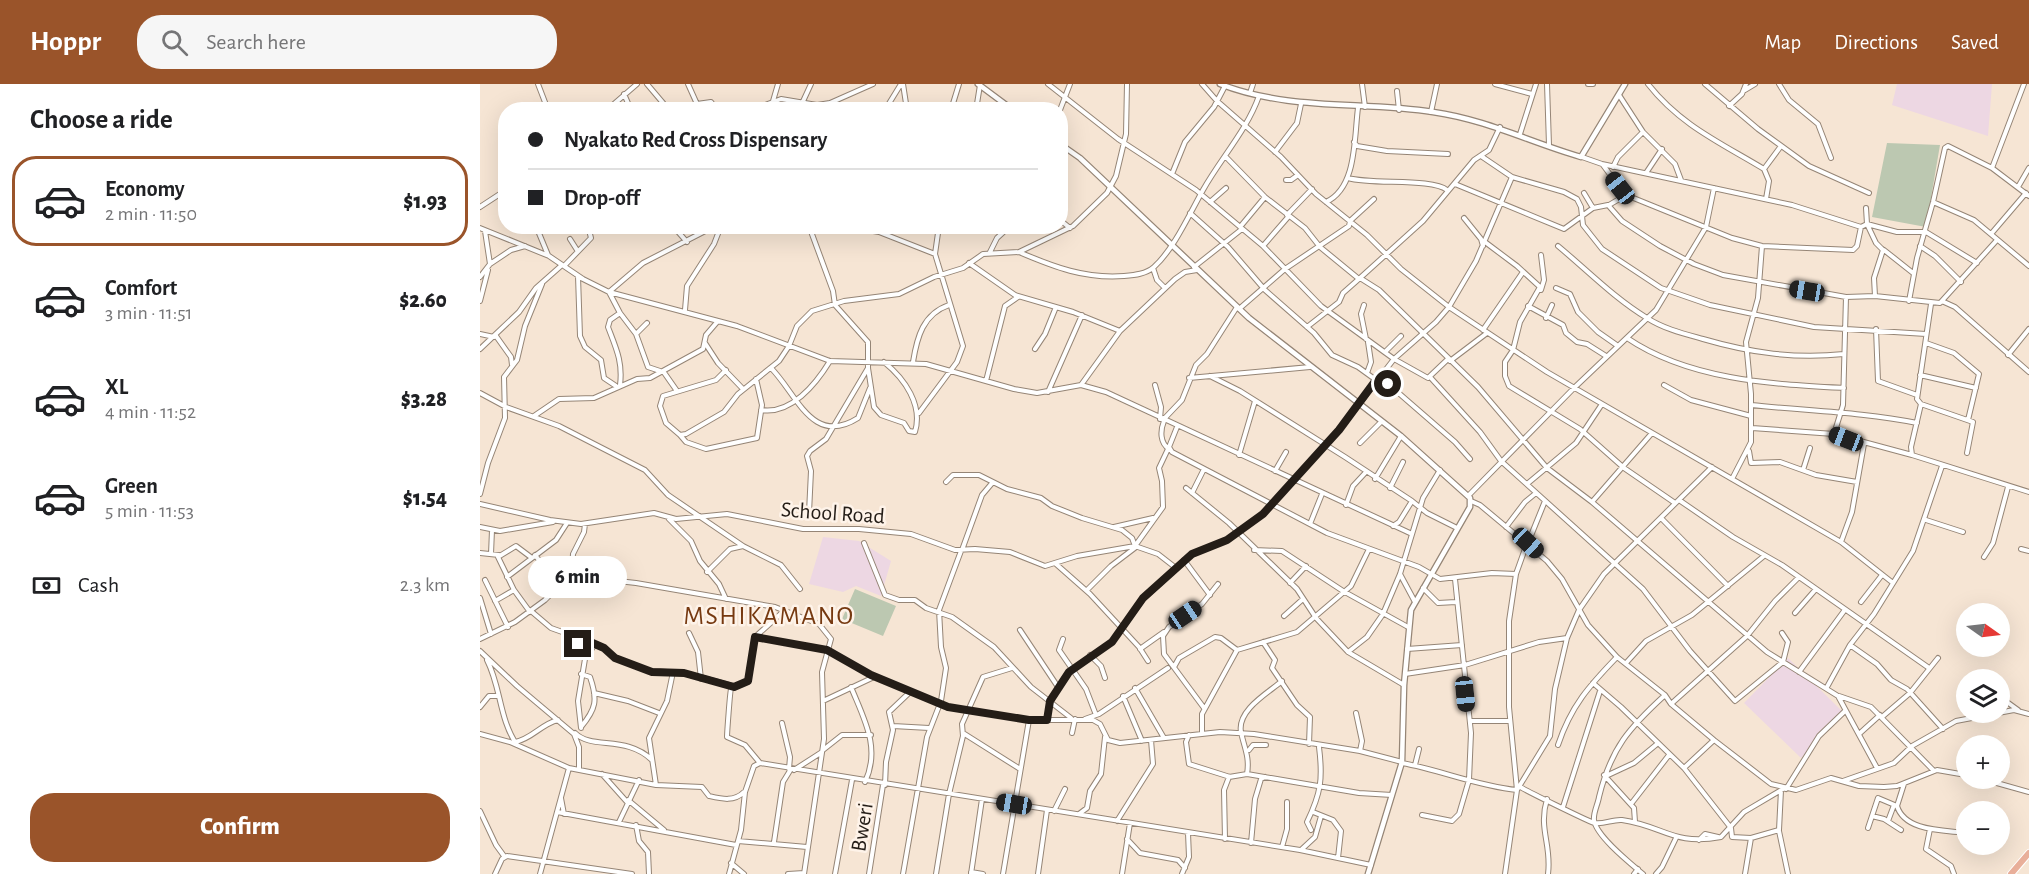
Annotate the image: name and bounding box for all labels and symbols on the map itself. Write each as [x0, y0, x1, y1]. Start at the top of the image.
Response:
car [1602, 168, 1638, 208]
car [1788, 279, 1826, 303]
route start [1374, 370, 1401, 397]
car [1826, 424, 1866, 454]
street label: School Road [780, 498, 886, 528]
car [1509, 524, 1547, 562]
callout: 6 min [528, 557, 628, 599]
car [1165, 597, 1205, 633]
district label: MSHIKAMANO [683, 603, 855, 629]
north arrow [1956, 603, 2010, 657]
route end [564, 630, 591, 657]
car [1454, 675, 1476, 713]
car [995, 792, 1033, 816]
street label: Bweri [847, 801, 877, 853]

